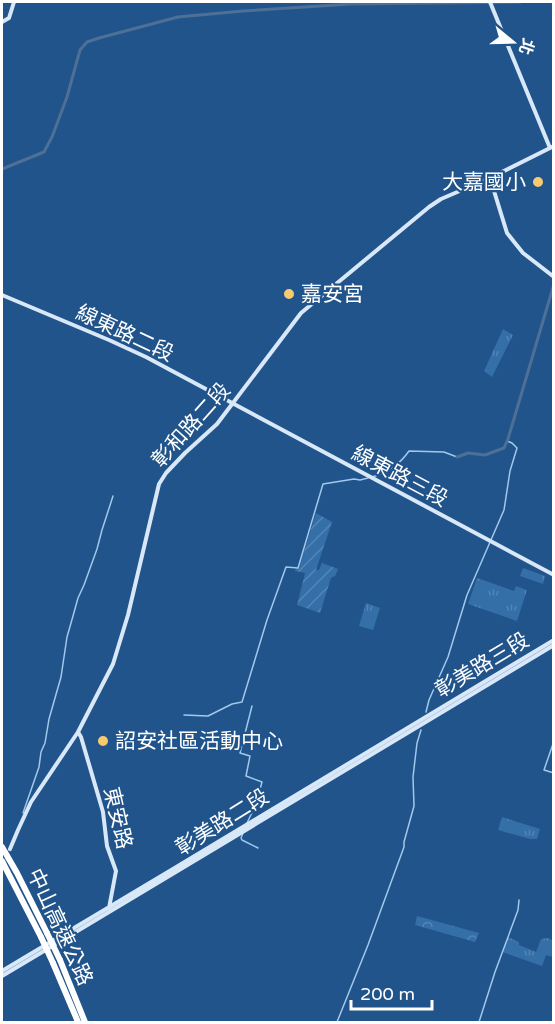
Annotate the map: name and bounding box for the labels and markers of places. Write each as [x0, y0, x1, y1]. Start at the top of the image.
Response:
place label: 大嘉國小 [442, 170, 526, 195]
marker: 大嘉國小 [531, 175, 545, 189]
place label: 嘉安宮 [301, 282, 364, 307]
marker: 嘉安宮 [282, 287, 296, 301]
place label: 詔安社區活動中心 [115, 729, 283, 754]
marker: 詔安社區活動中心 [96, 734, 110, 748]

